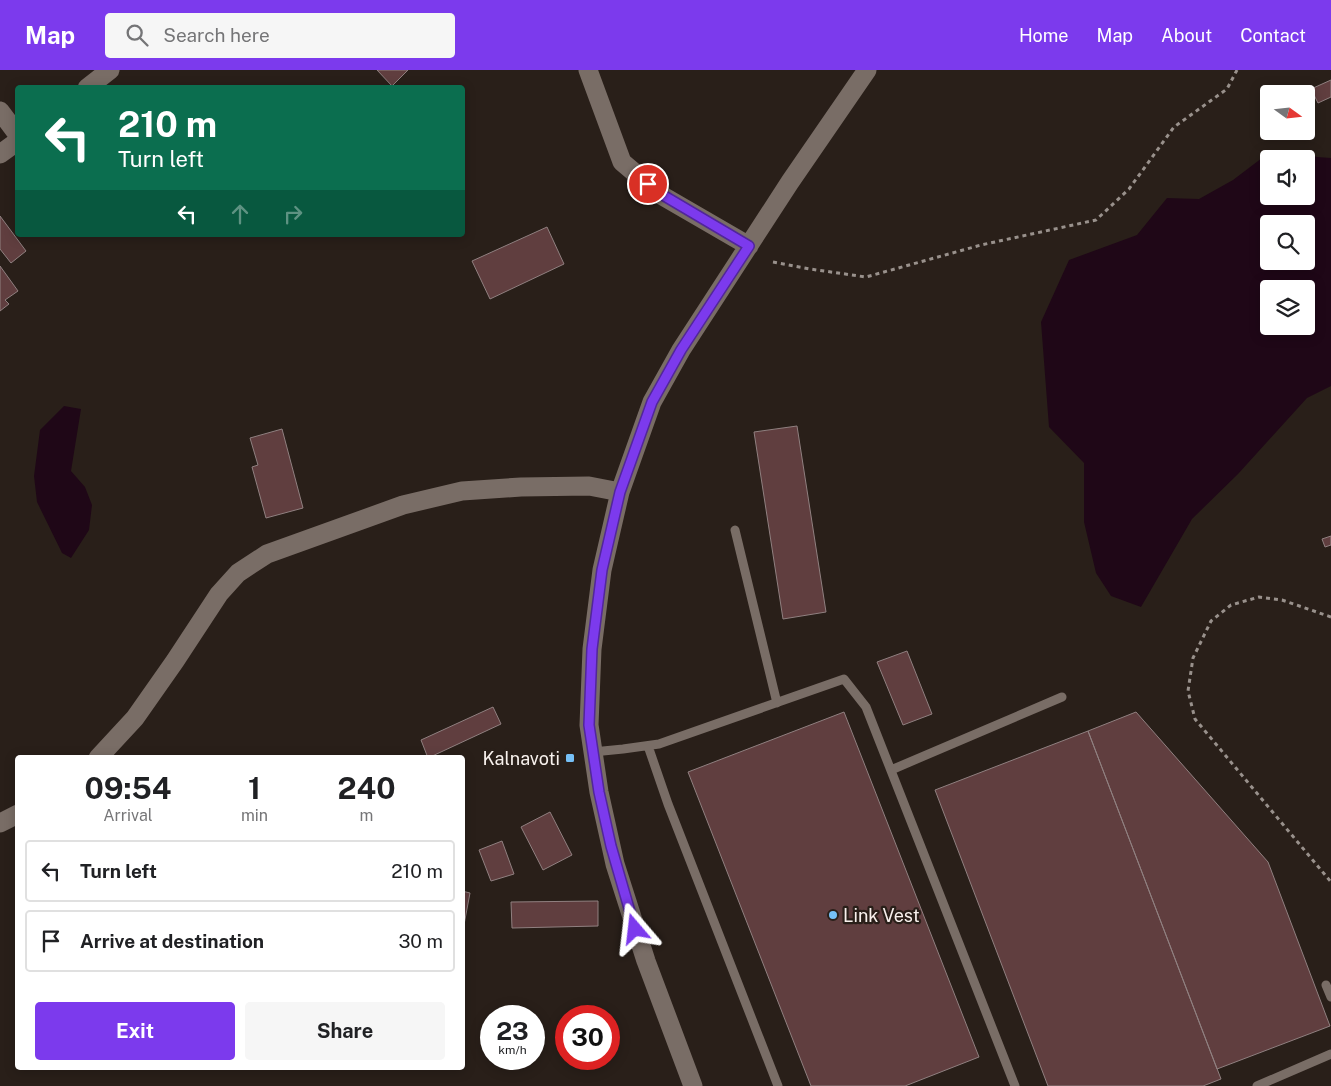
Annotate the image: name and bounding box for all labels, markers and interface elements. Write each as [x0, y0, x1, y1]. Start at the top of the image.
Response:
search box [105, 13, 455, 58]
text: Map [25, 21, 75, 49]
icon: search [123, 21, 151, 49]
text: Search here [163, 24, 270, 46]
text: Home [1019, 25, 1069, 46]
text: Map [1097, 25, 1133, 46]
text: About [1161, 25, 1212, 46]
text: Contact [1240, 25, 1306, 46]
north arrow [1260, 85, 1315, 140]
map controls [1260, 85, 1315, 335]
text: 210 m [118, 104, 217, 145]
icon: left [35, 105, 100, 170]
text: Turn left [118, 146, 204, 172]
button: sound [1260, 150, 1315, 205]
pin [627, 163, 669, 205]
icon: arrive [634, 170, 662, 198]
icon: left [173, 200, 201, 228]
icon: ahead [226, 200, 254, 228]
icon: right [279, 200, 307, 228]
button: search [1260, 215, 1315, 270]
button: layers [1260, 280, 1315, 335]
place label: Kalnavoti [482, 748, 560, 769]
marker: Kalnavoti [564, 752, 576, 764]
text: 09:54 [84, 770, 171, 806]
text: 1 [248, 770, 261, 806]
text: 240 [337, 770, 396, 806]
text: Arrival [103, 806, 153, 825]
text: min [241, 806, 268, 825]
text: m [360, 806, 373, 825]
icon: left [37, 857, 65, 885]
text: Turn left [80, 860, 157, 882]
text: 210 m [391, 860, 443, 882]
position arrow [608, 902, 660, 954]
place label: Link Vest [843, 905, 920, 926]
marker: Link Vest [827, 909, 839, 921]
icon: arrive [37, 927, 65, 955]
text: Arrive at destination [80, 930, 264, 952]
text: 30 m [398, 930, 443, 952]
button: Exit [35, 1002, 235, 1060]
button: Share [245, 1002, 445, 1060]
speed limit sign: 30 [555, 1005, 620, 1070]
text: 23 [496, 1016, 529, 1046]
text: km/h [498, 1043, 527, 1057]

